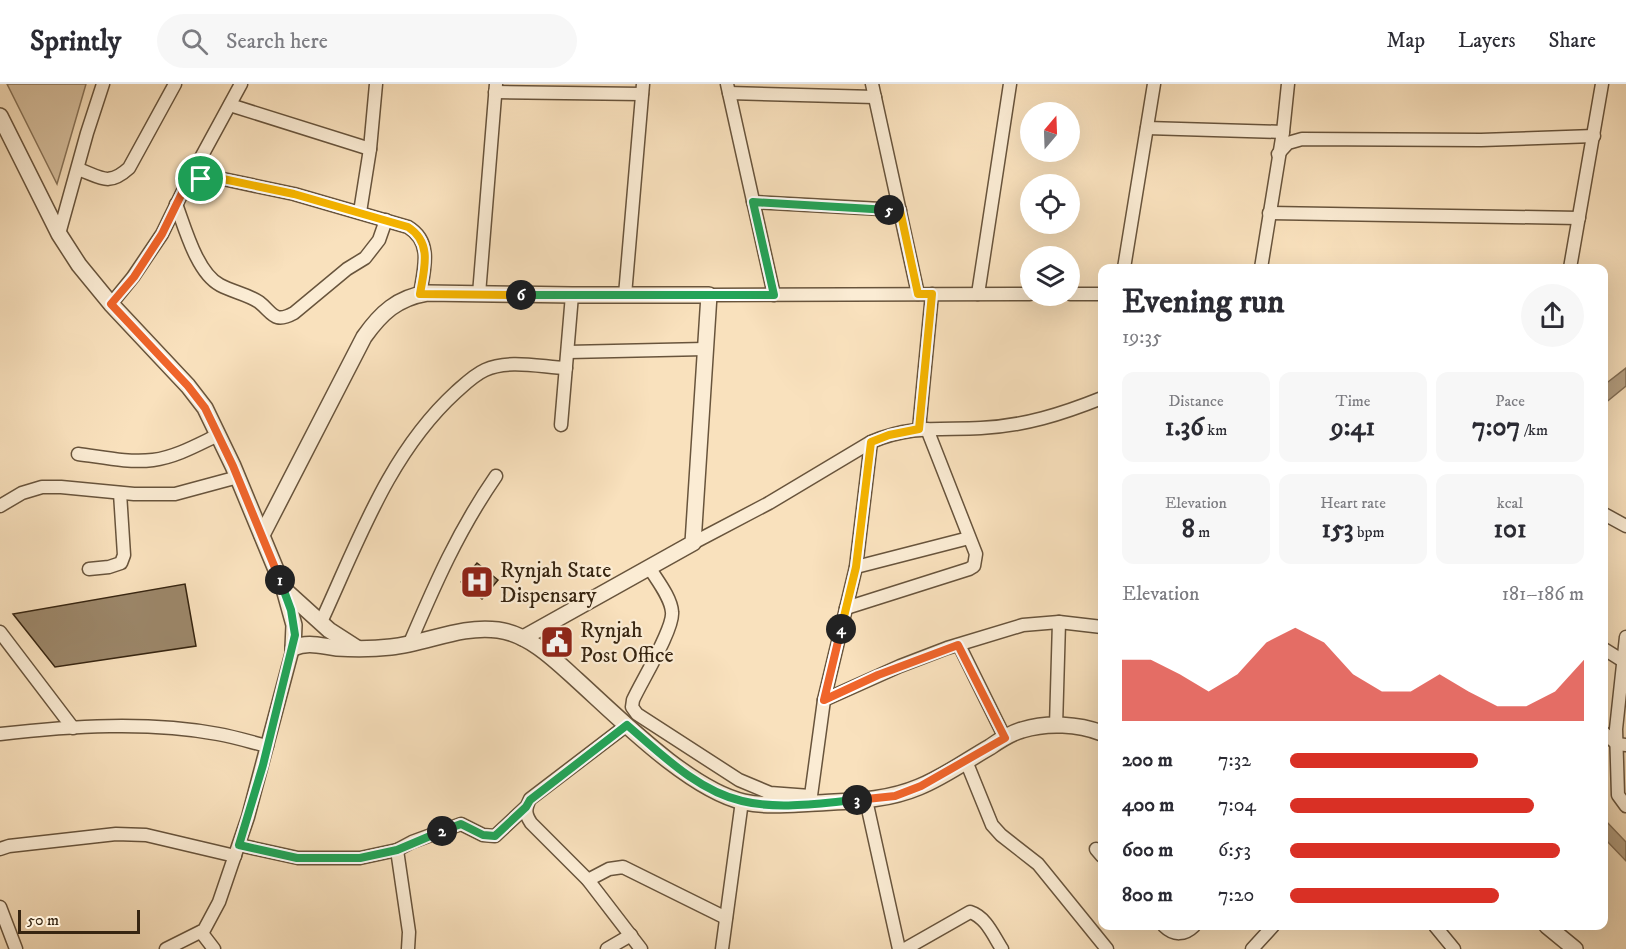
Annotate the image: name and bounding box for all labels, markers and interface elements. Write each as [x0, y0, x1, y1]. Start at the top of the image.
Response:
search box [157, 14, 577, 68]
text: Sprintly [30, 24, 121, 59]
icon: search [178, 25, 211, 58]
text: Search here [226, 28, 328, 55]
text: Map [1386, 28, 1425, 54]
text: Layers [1458, 28, 1516, 54]
text: Share [1549, 28, 1596, 54]
north arrow [1020, 102, 1080, 162]
map controls [1020, 102, 1080, 306]
pin [175, 153, 226, 204]
icon: arrive [184, 162, 217, 195]
button: locate [1020, 174, 1080, 234]
pin: 5 [874, 195, 904, 225]
text: 5 [885, 200, 893, 220]
button: layers [1020, 246, 1080, 306]
pin: 6 [506, 280, 536, 310]
text: Evening run [1122, 282, 1284, 323]
button: share [1521, 284, 1584, 347]
text: 6 [517, 285, 525, 305]
text: 19:35 [1122, 325, 1162, 350]
text: Distance [1168, 391, 1224, 411]
text: Time [1336, 391, 1370, 411]
text: Pace [1495, 391, 1525, 411]
text: 1.36 [1165, 411, 1204, 444]
text: 9:41 [1331, 411, 1375, 444]
text: 7:07 [1472, 411, 1520, 444]
text: km [1204, 420, 1227, 440]
text: /km [1520, 420, 1548, 440]
text: Elevation [1165, 493, 1227, 513]
text: Heart rate [1320, 493, 1386, 513]
text: kcal [1497, 493, 1523, 513]
text: 8 [1182, 513, 1195, 546]
text: 153 [1322, 513, 1354, 546]
text: 101 [1494, 513, 1526, 546]
text: m [1195, 522, 1210, 542]
text: bpm [1354, 522, 1385, 542]
place label: Rynjah State Dispensary [500, 557, 611, 609]
hospital icon: Rynjah State Dispensary [459, 564, 495, 600]
pin: 1 [265, 565, 295, 595]
text: 1 [277, 570, 283, 590]
text: Elevation [1122, 582, 1199, 607]
text: 181–186 m [1502, 582, 1584, 607]
pin: 4 [826, 614, 856, 644]
place label: Rynjah Post Office [580, 617, 674, 669]
text: 4 [836, 619, 846, 639]
public building icon: Rynjah Post Office [539, 624, 575, 660]
text: 200 m [1122, 748, 1173, 773]
text: 7:32 [1218, 748, 1251, 773]
pin: 3 [842, 785, 872, 815]
text: 3 [854, 790, 860, 810]
text: 400 m [1122, 793, 1174, 818]
text: 7:04 [1218, 793, 1256, 818]
pin: 2 [427, 816, 457, 846]
text: 2 [438, 821, 446, 841]
text: 600 m [1122, 838, 1173, 863]
text: 6:53 [1218, 838, 1251, 863]
text: 800 m [1122, 883, 1173, 908]
text: 7:20 [1218, 883, 1254, 908]
scale bar [18, 907, 140, 934]
text: 50 m [27, 910, 59, 930]

